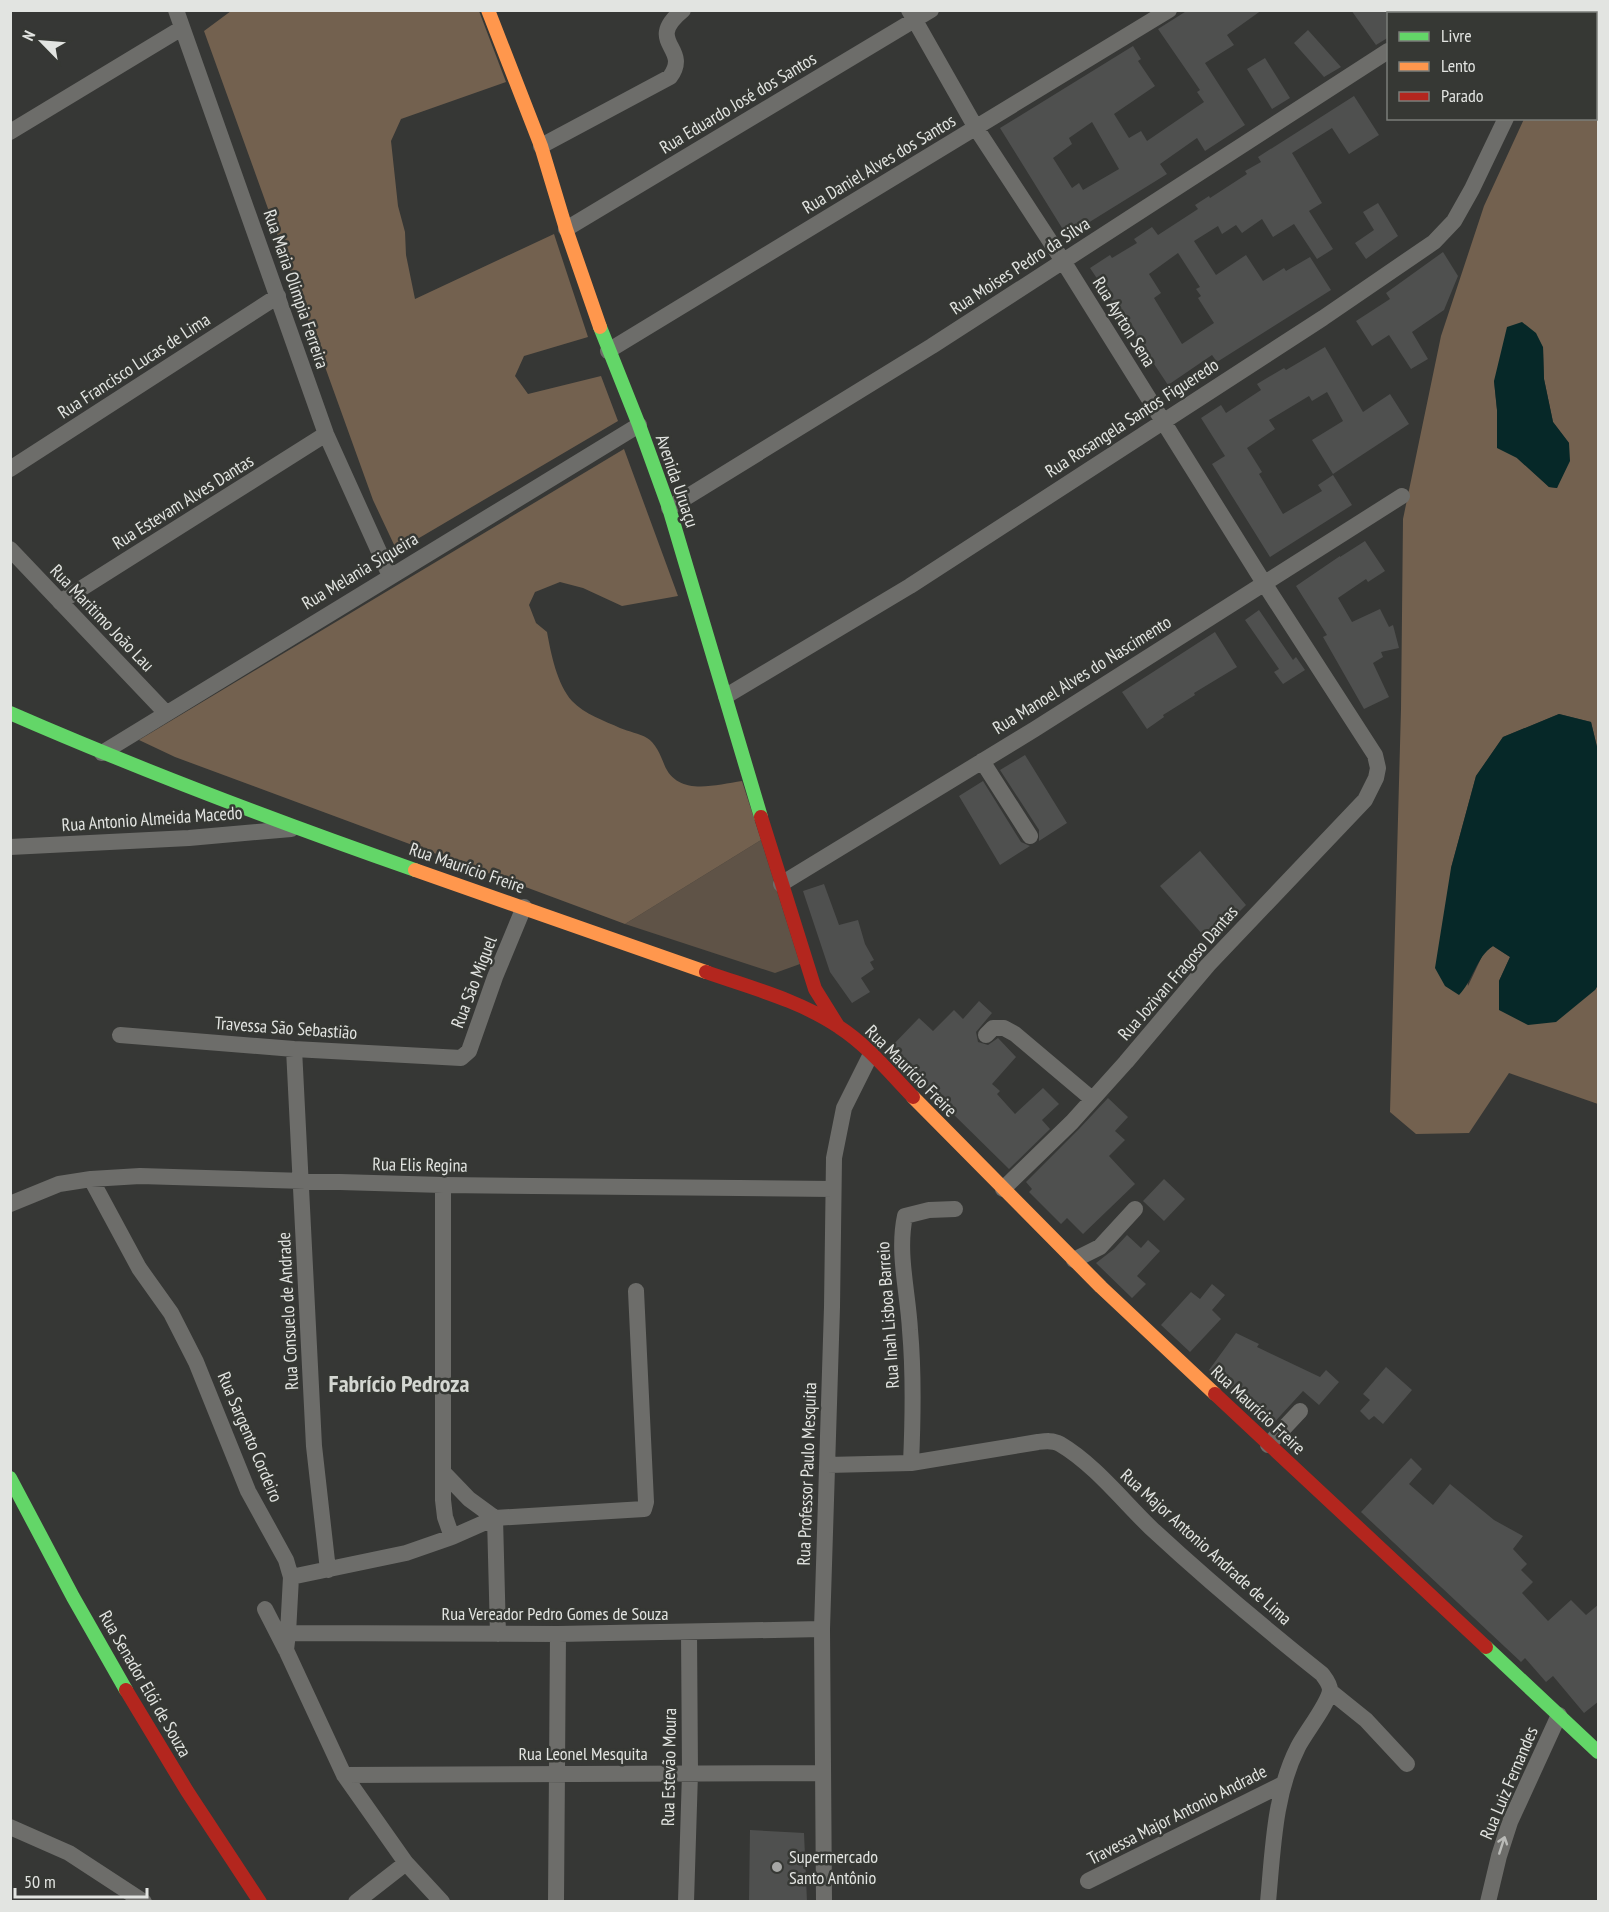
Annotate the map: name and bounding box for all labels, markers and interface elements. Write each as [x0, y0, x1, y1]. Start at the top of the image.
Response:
north arrow [12, 12, 72, 72]
legend [1387, 12, 1597, 120]
text: Livre [1441, 24, 1472, 47]
text: N [18, 28, 39, 44]
street label: Rua Eduardo José dos Santos [655, 47, 820, 158]
text: Lento [1441, 54, 1476, 77]
text: Parado [1441, 84, 1484, 107]
street label: Rua Daniel Alves dos Santos [798, 109, 960, 218]
street label: Rua Maria Olimpia Ferreira [258, 206, 334, 371]
street label: Rua Moises Pedro da Silva [945, 212, 1094, 319]
street label: Rua Ayrton Sena [1088, 273, 1161, 371]
street label: Rua Francisco Lucas de Lima [53, 308, 214, 423]
street label: Rua Rosangela Santos Figueredo [1041, 353, 1223, 482]
street label: Avenida Uruaçu [651, 431, 704, 530]
street label: Rua Estevam Alves Dantas [108, 449, 258, 554]
street label: Rua Melania Siqueira [298, 527, 422, 614]
street label: Rua Maritimo João Lau [45, 559, 159, 676]
street label: Rua Manoel Alves do Nascimento [988, 610, 1175, 739]
street label: Rua Antonio Almeida Macedo [61, 801, 243, 836]
street label: Rua Maurício Freire [406, 837, 528, 898]
street label: Rua Jozivan Fragoso Dantas [1113, 901, 1242, 1045]
street label: Rua São Miguel [445, 932, 502, 1031]
street label: Travessa São Sebastião [214, 1011, 358, 1044]
street label: Rua Maurício Freire [861, 1020, 962, 1121]
street label: Rua Elis Regina [372, 1152, 468, 1177]
street label: Rua Consuelo de Andrade [272, 1231, 303, 1391]
street label: Rua Inah Lisboa Barreio [871, 1241, 904, 1389]
street label: Rua Maurício Freire [1206, 1360, 1310, 1459]
street label: Rua Sargento Cordeiro [213, 1368, 288, 1506]
district label: Fabrício Pedroza [329, 1368, 469, 1399]
street label: Rua Professor Paulo Mesquita [792, 1382, 821, 1566]
street label: Rua Major Antonio Andrade de Lima [1116, 1464, 1297, 1630]
street label: Rua Vereador Pedro Gomes de Souza [442, 1602, 668, 1625]
street label: Rua Senador Elói de Souza [94, 1606, 197, 1761]
street label: Rua Estevão Moura [656, 1708, 681, 1826]
street label: Rua Luiz Fernandes [1474, 1723, 1543, 1843]
street label: Rua Leonel Mesquita [518, 1742, 648, 1765]
street label: Travessa Major Antonio Andrade [1083, 1759, 1270, 1870]
one-way arrow [1498, 1836, 1509, 1855]
place label: Supermercado Santo Antônio [789, 1845, 878, 1889]
marker: Supermercado Santo Antônio [770, 1860, 784, 1874]
scale bar [15, 1861, 147, 1899]
text: 50 m [24, 1870, 56, 1893]

